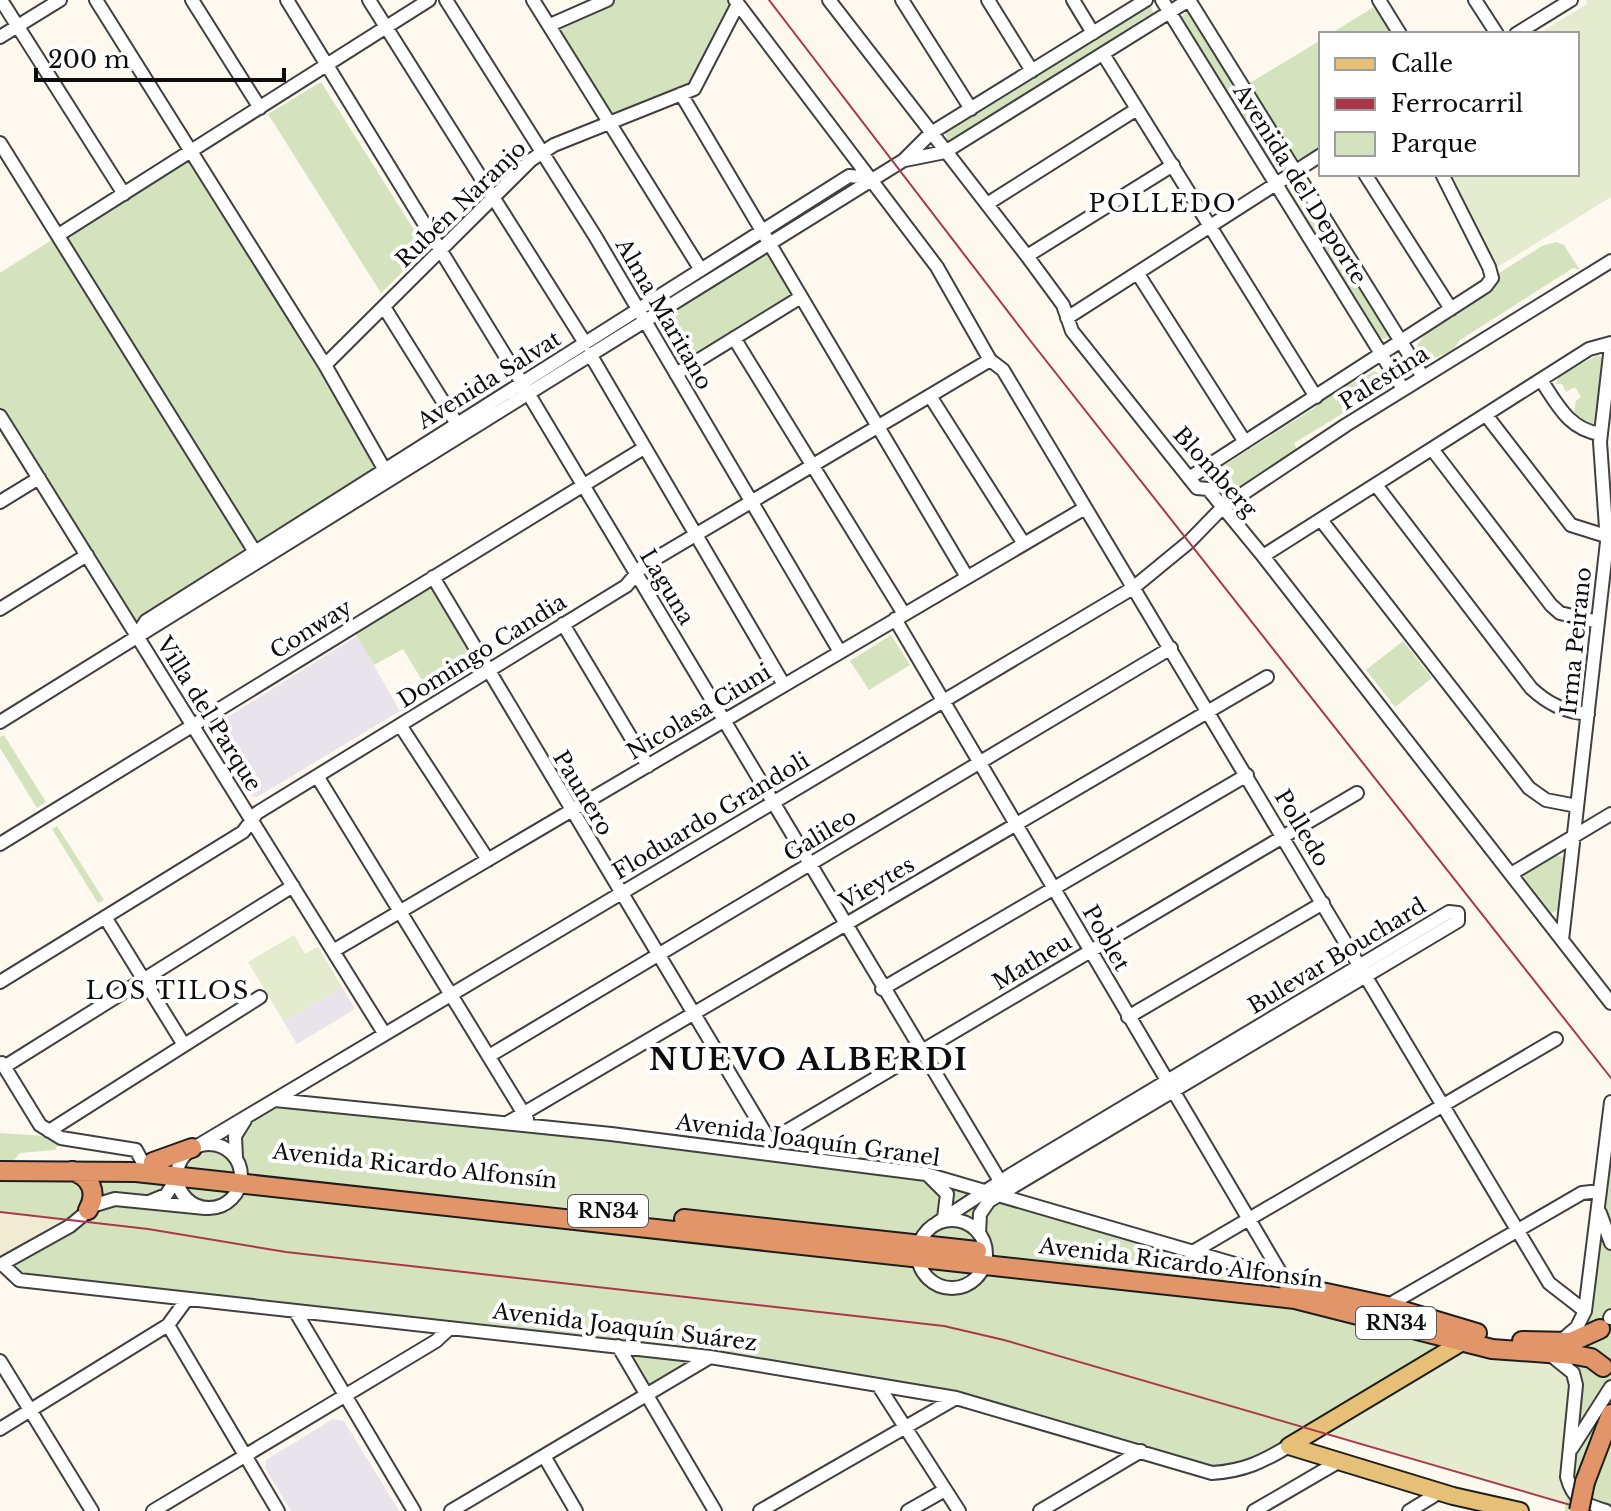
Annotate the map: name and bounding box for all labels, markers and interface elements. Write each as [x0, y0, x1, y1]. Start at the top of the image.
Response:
scale bar [36, 32, 284, 82]
legend [1319, 32, 1579, 176]
text: 200 m [48, 45, 130, 74]
text: Calle [1391, 49, 1453, 78]
street label: Avenida del Deporte [1227, 78, 1373, 289]
text: Ferrocarril [1391, 89, 1523, 118]
text: Parque [1391, 129, 1477, 158]
street label: Rubén Naranjo [390, 135, 532, 273]
district label: POLLEDO [1088, 189, 1238, 218]
street label: Alma Maritano [609, 233, 718, 394]
street label: Avenida Salvat [411, 325, 566, 435]
street label: Palestina [1334, 340, 1434, 416]
street label: Blomberg [1167, 421, 1263, 524]
street label: Laguna [634, 544, 700, 630]
street label: Irma Peirano [1555, 566, 1597, 716]
street label: Domingo Candia [393, 588, 572, 714]
street label: Conway [265, 593, 357, 665]
street label: Villa del Parque [150, 631, 267, 796]
street label: Nicolasa Ciuni [622, 658, 776, 766]
street label: Paunero [547, 746, 619, 840]
street label: Floduardo Grandoli [608, 746, 815, 885]
street label: Polledo [1269, 785, 1335, 871]
street label: Galileo [779, 803, 861, 867]
street label: Vieytes [834, 851, 919, 916]
street label: Bulevar Bouchard [1243, 892, 1431, 1020]
street label: Poblet [1076, 900, 1136, 976]
street label: Matheu [988, 928, 1076, 996]
district label: LOS TILOS [86, 976, 250, 1005]
district label: NUEVO ALBERDI [649, 1041, 969, 1078]
street label: Avenida Joaquín Granel [673, 1108, 942, 1172]
street label: Avenida Ricardo Alfonsín [270, 1138, 559, 1194]
road number: RN34 [568, 1195, 648, 1227]
street label: Avenida Ricardo Alfonsín [1036, 1232, 1325, 1294]
street label: Avenida Joaquín Suárez [490, 1297, 759, 1357]
road number: RN34 [1356, 1307, 1436, 1339]

